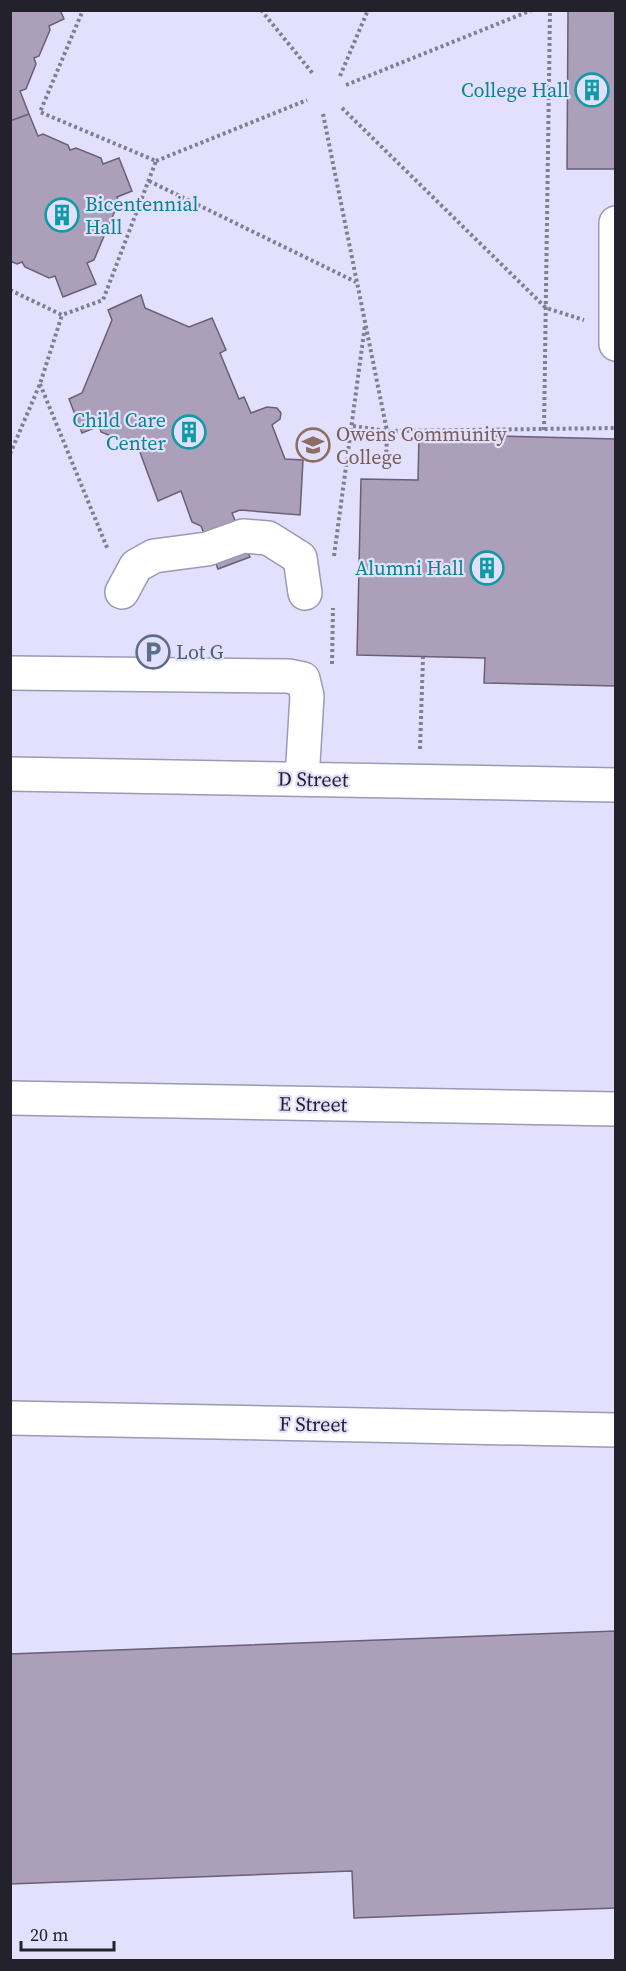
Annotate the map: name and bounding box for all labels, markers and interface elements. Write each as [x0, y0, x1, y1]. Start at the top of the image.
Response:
building icon: College Hall [574, 72, 610, 108]
place label: College Hall [461, 76, 569, 104]
place label: Bicentennial Hall [85, 190, 199, 241]
building icon: Bicentennial Hall [44, 197, 80, 233]
place label: Child Care Center [72, 406, 167, 457]
building icon: Child Care Center [171, 414, 207, 450]
place label: Owens Community College [336, 420, 507, 471]
school or university icon: Owens Community College [295, 427, 331, 463]
building icon: Alumni Hall [469, 550, 505, 586]
place label: Alumni Hall [355, 554, 464, 582]
parking icon: Lot G [135, 634, 171, 670]
place label: Lot G [176, 638, 224, 666]
street label: D Street [277, 764, 349, 794]
street label: E Street [279, 1089, 348, 1119]
street label: F Street [279, 1409, 348, 1439]
scale bar [21, 1914, 114, 1952]
text: 20 m [30, 1922, 68, 1947]

